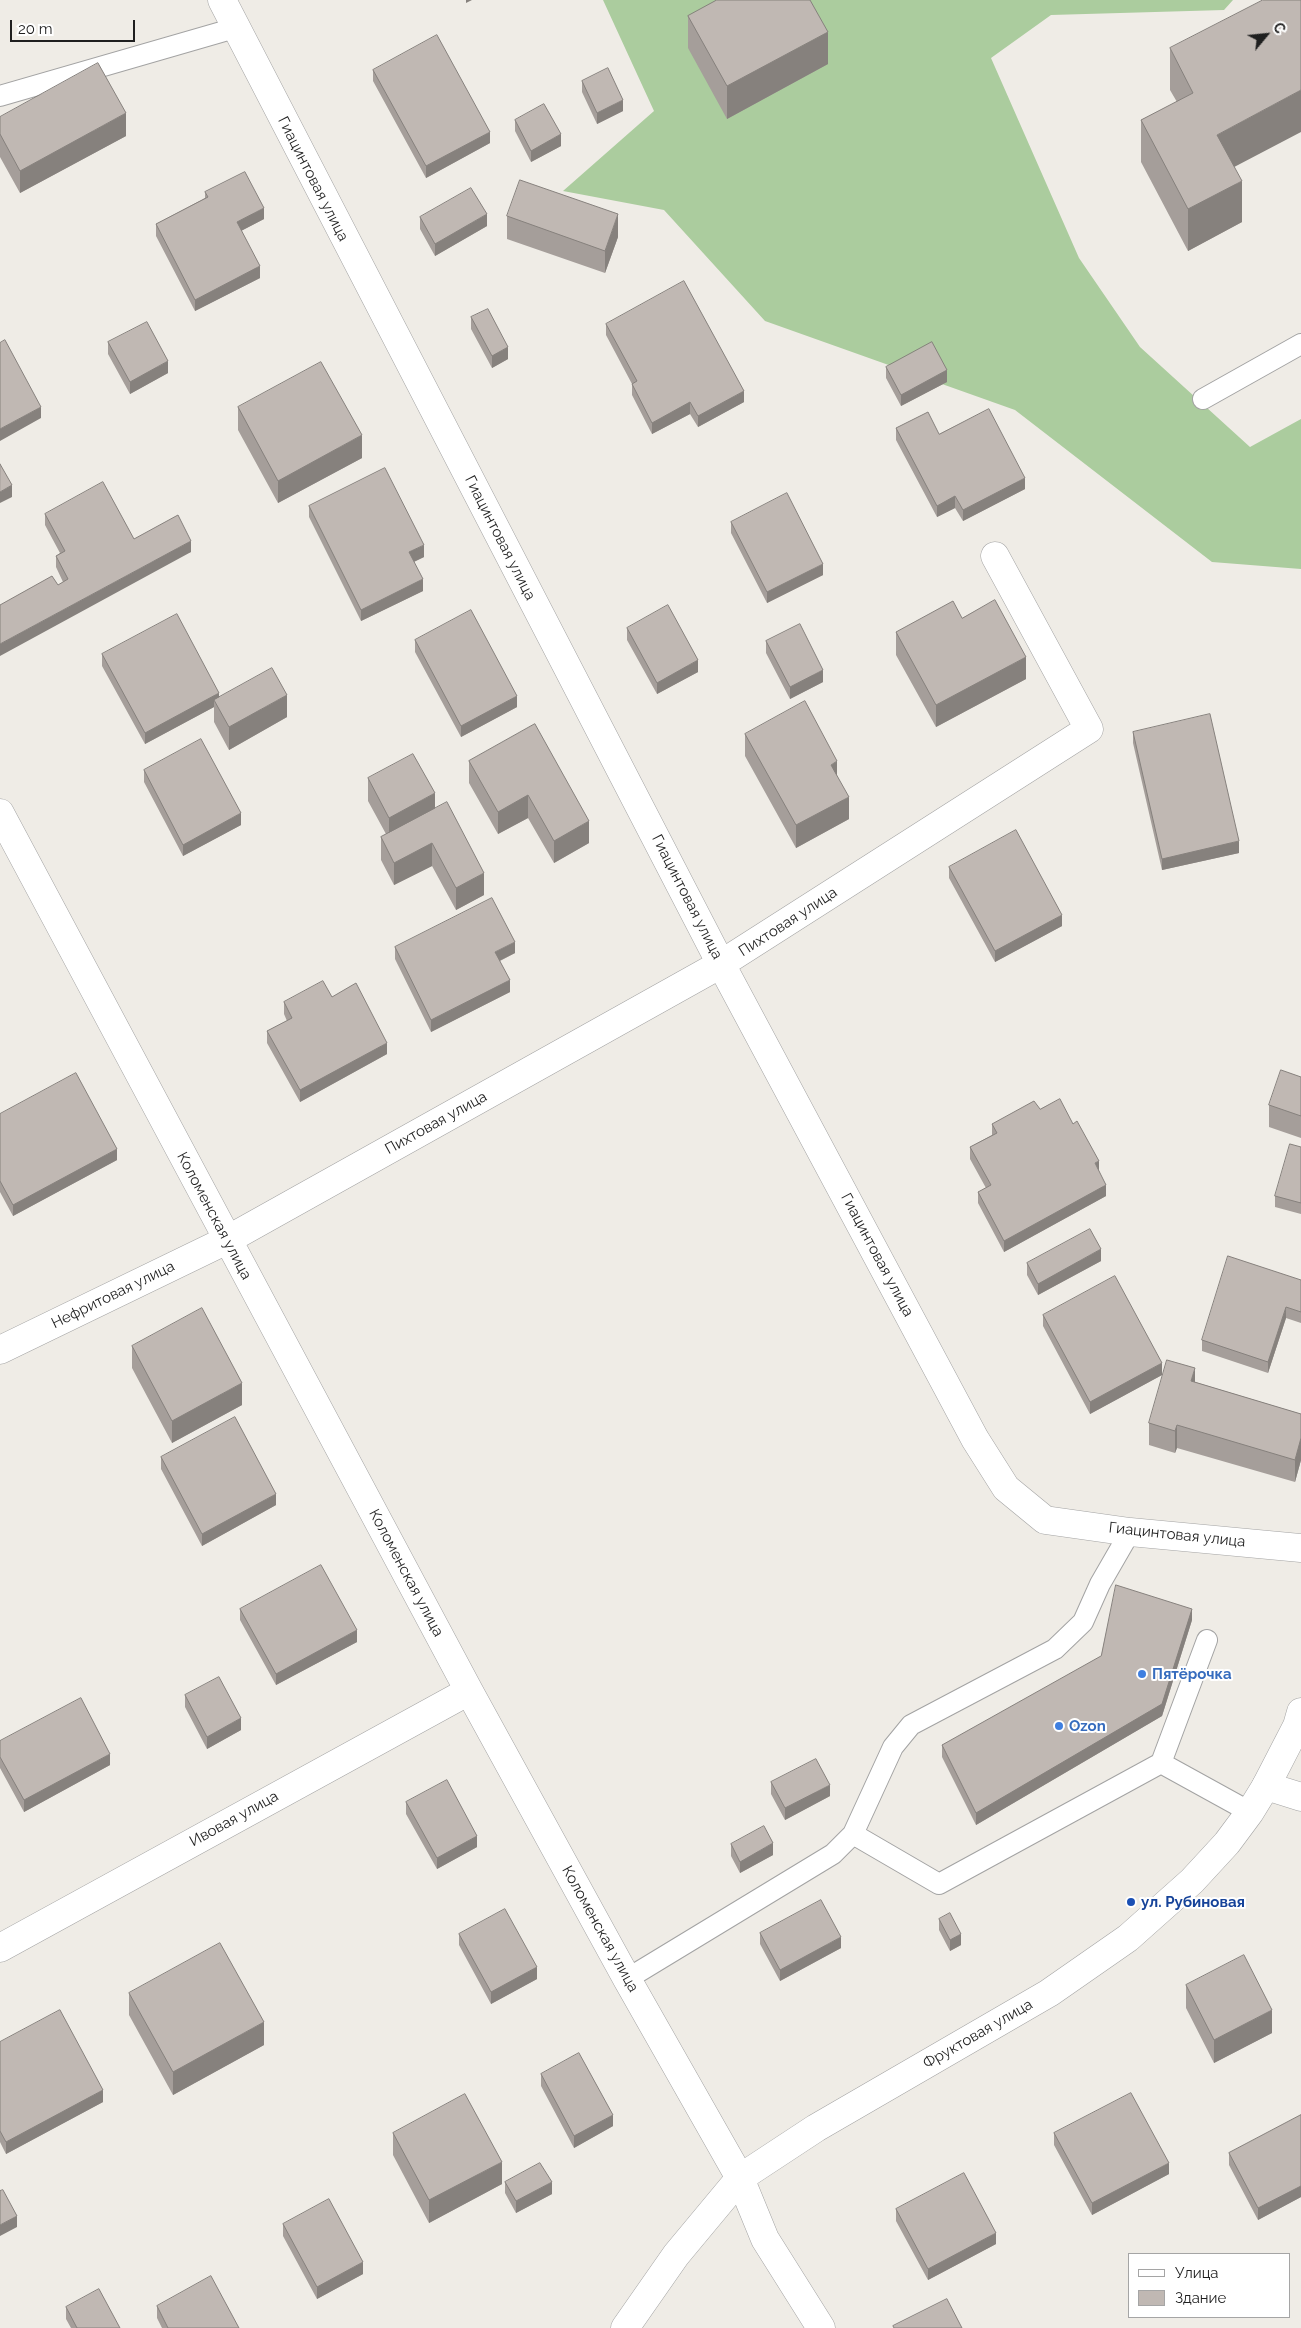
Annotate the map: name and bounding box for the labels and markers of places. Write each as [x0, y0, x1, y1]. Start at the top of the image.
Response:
place label: Пятёрочка [1152, 1665, 1232, 1683]
marker: Пятёрочка [1136, 1668, 1148, 1680]
place label: Ozon [1069, 1717, 1106, 1735]
marker: Ozon [1053, 1720, 1065, 1732]
place label: ул. Рубиновая [1141, 1893, 1245, 1911]
marker: ул. Рубиновая [1125, 1896, 1137, 1908]

